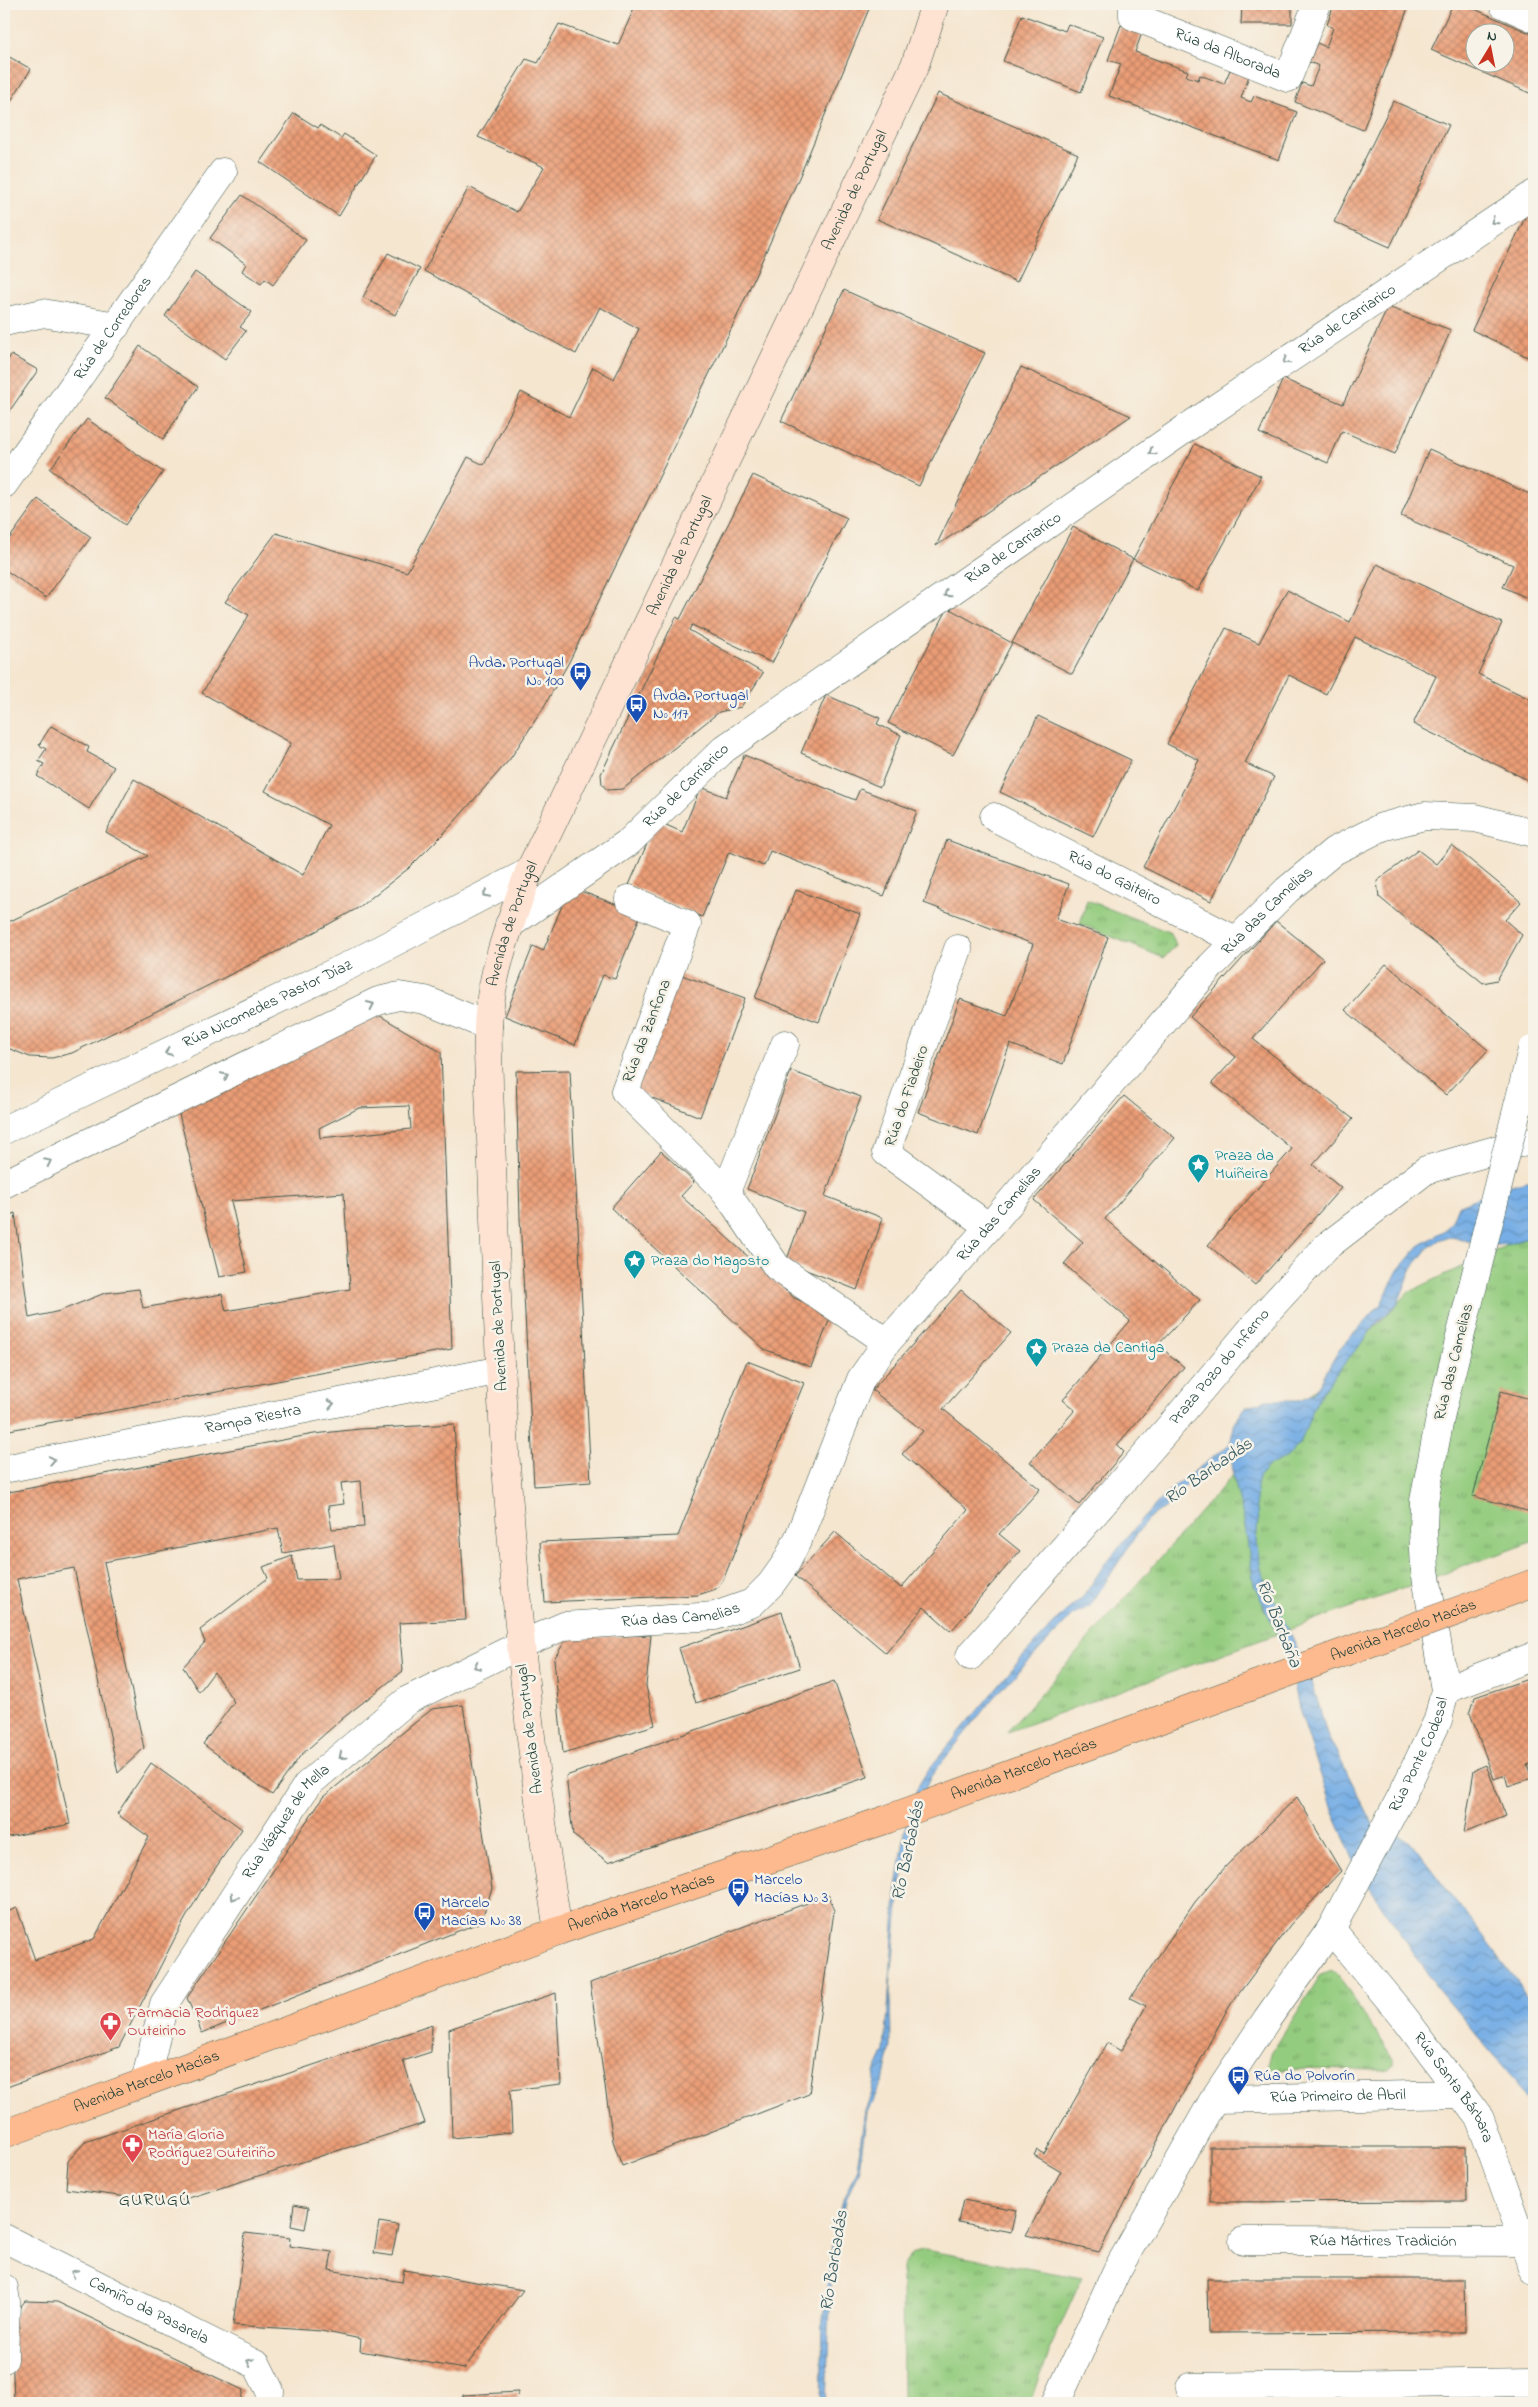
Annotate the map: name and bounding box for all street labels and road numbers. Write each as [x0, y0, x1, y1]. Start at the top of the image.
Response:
street label: Rúa da Alborada [1171, 22, 1285, 86]
street label: Avenida de Portugal [816, 126, 894, 255]
street label: Rúa de Corredores [68, 271, 158, 386]
street label: Rúa de Carriarico [1294, 278, 1401, 361]
street label: Avenida de Portugal [641, 491, 719, 620]
street label: Rúa de Carriarico [960, 506, 1067, 590]
street label: Rúa de Carriarico [637, 738, 735, 834]
street label: Rúa do Gaiteiro [1063, 844, 1165, 912]
street label: Avenida de Portugal [481, 857, 545, 989]
street label: Rúa das Camelias [1216, 861, 1319, 961]
street label: Rúa Nicomedes Pastor Díaz [179, 953, 357, 1055]
street label: Rúa da Zanfona [616, 976, 678, 1086]
street label: Rúa do Fiadeiro [878, 1042, 936, 1150]
street label: Rúa das Camelias [951, 1161, 1048, 1267]
street label: Avenida de Portugal [484, 1260, 514, 1392]
street label: Rúa das Camelias [1428, 1301, 1480, 1423]
street label: Praza Pozo do Inferno [1164, 1303, 1276, 1431]
street label: Rampa Riestra [203, 1398, 303, 1441]
street label: Avenida Marcelo Macías [1327, 1593, 1480, 1668]
street label: Rúa das Camelias [621, 1596, 744, 1634]
street label: Avenida de Portugal [510, 1662, 550, 1795]
street label: Rúa Ponte Codesal [1383, 1694, 1455, 1817]
street label: Avenida Marcelo Macías [948, 1732, 1100, 1807]
street label: Rúa Vázquez de Mella [236, 1758, 335, 1884]
street label: Avenida Marcelo Macías [565, 1867, 718, 1939]
street label: Rúa Santa Bárbara [1407, 2027, 1500, 2146]
street label: Avenida Marcelo Macías [70, 2044, 223, 2119]
street label: Rúa Primeiro de Abril [1270, 2083, 1406, 2110]
street label: Rúa Mártires Tradición [1310, 2229, 1457, 2254]
street label: Camiño da Pasarela [84, 2270, 213, 2351]

